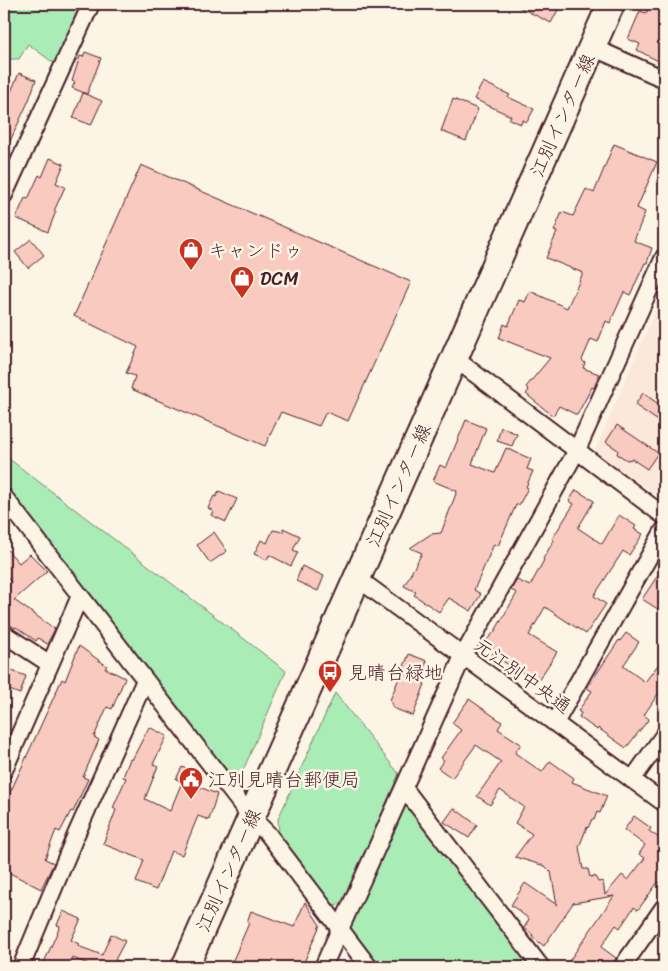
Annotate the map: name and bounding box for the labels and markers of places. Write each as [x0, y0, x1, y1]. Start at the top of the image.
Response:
place label: キャンドゥ [208, 234, 303, 267]
shop icon: キャンドゥ [178, 237, 204, 271]
place label: DCM [260, 262, 299, 295]
shop icon: DCM [229, 265, 255, 299]
place label: 見晴台緑地 [348, 656, 443, 689]
bus stop icon: 見晴台緑地 [317, 659, 343, 693]
place label: 江別見晴台郵便局 [208, 763, 360, 796]
public building icon: 江別見晴台郵便局 [178, 766, 204, 800]

